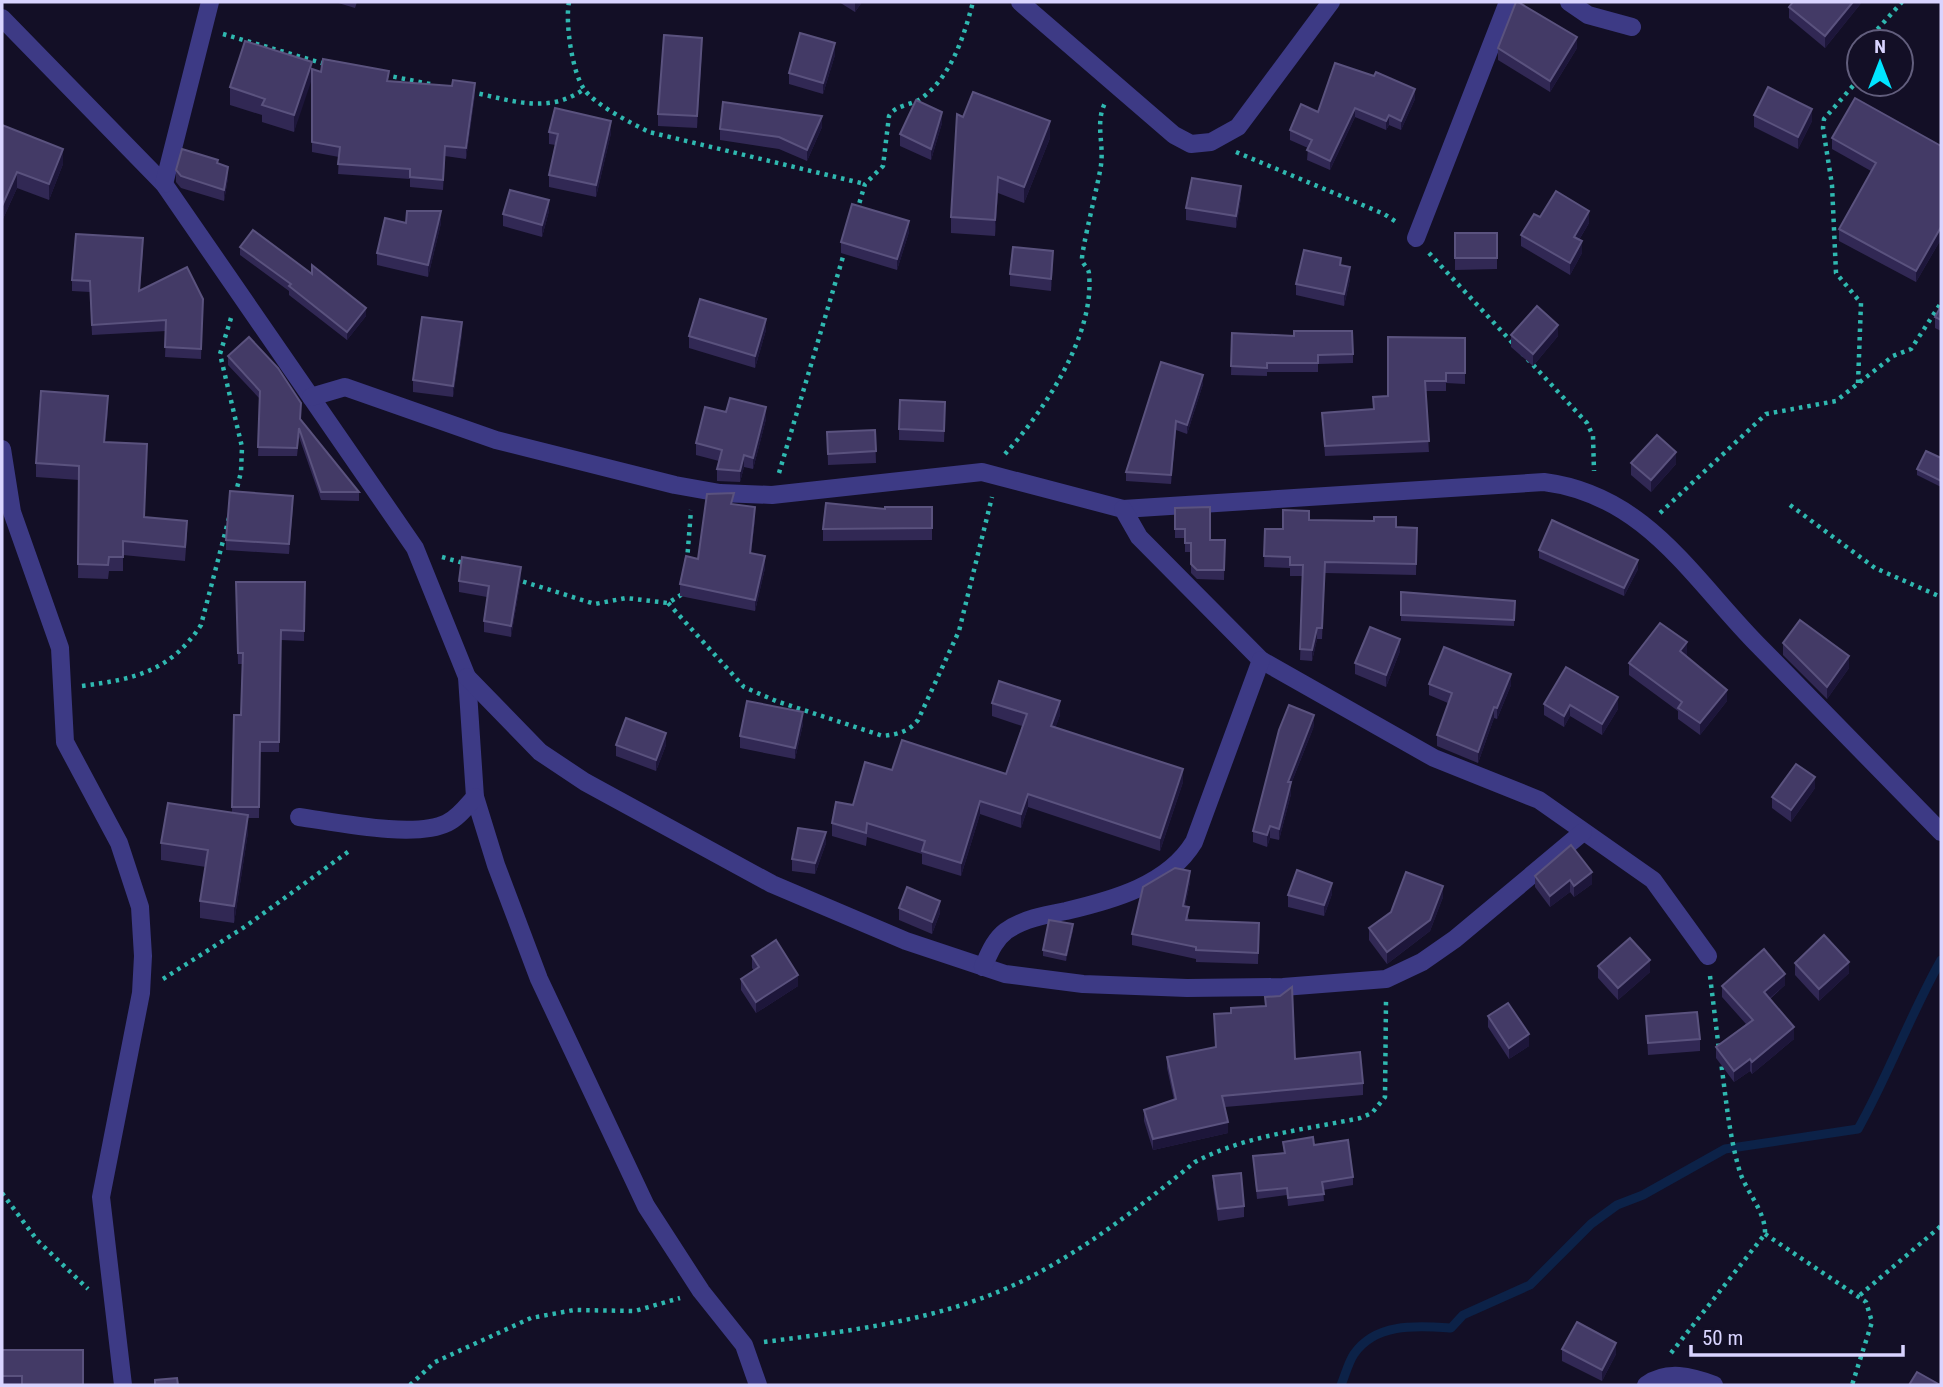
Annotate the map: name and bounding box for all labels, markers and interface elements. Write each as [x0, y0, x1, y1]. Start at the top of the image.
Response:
north arrow [1845, 28, 1915, 98]
text: N [1874, 35, 1886, 58]
scale bar [1691, 1314, 1903, 1358]
text: 50 m [1702, 1326, 1743, 1350]

